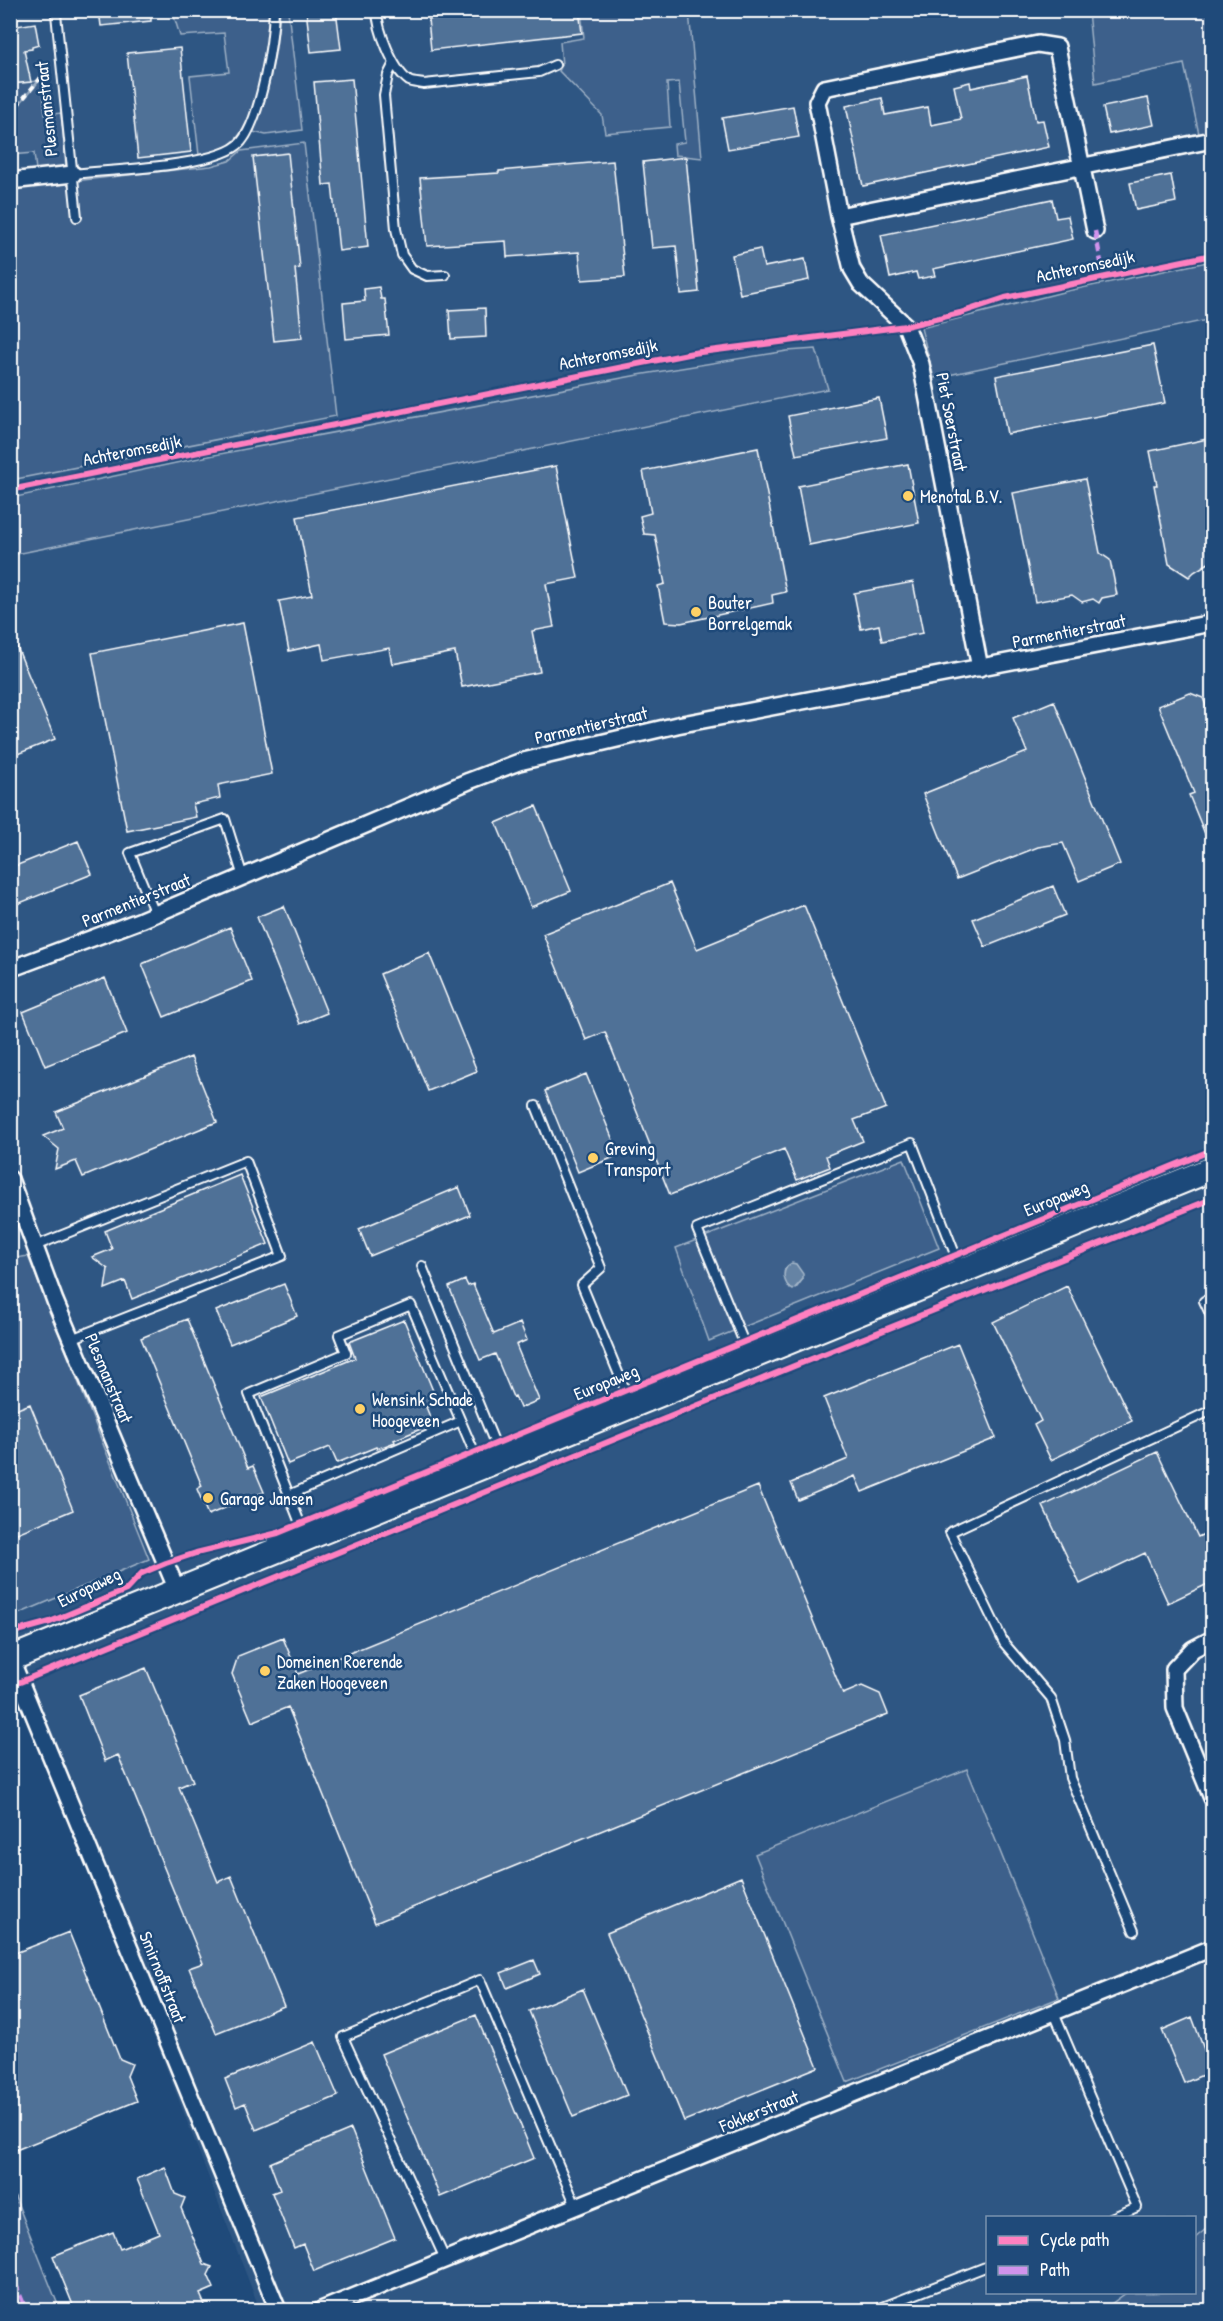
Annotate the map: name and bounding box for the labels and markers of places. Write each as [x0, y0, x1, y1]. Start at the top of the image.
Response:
place label: Menotal B.V. [920, 484, 1002, 509]
marker: Menotal B.V. [901, 489, 915, 503]
place label: Bouter Borrelgemak [708, 590, 793, 636]
marker: Bouter Borrelgemak [689, 605, 703, 619]
place label: Greving Transport [605, 1136, 671, 1182]
marker: Greving Transport [586, 1151, 600, 1165]
place label: Wensink Schade Hoogeveen [372, 1387, 473, 1433]
marker: Wensink Schade Hoogeveen [353, 1402, 367, 1416]
place label: Garage Jansen [220, 1486, 313, 1511]
marker: Garage Jansen [201, 1491, 215, 1505]
place label: Domeinen Roerende Zaken Hoogeveen [277, 1649, 403, 1695]
marker: Domeinen Roerende Zaken Hoogeveen [258, 1664, 272, 1678]

